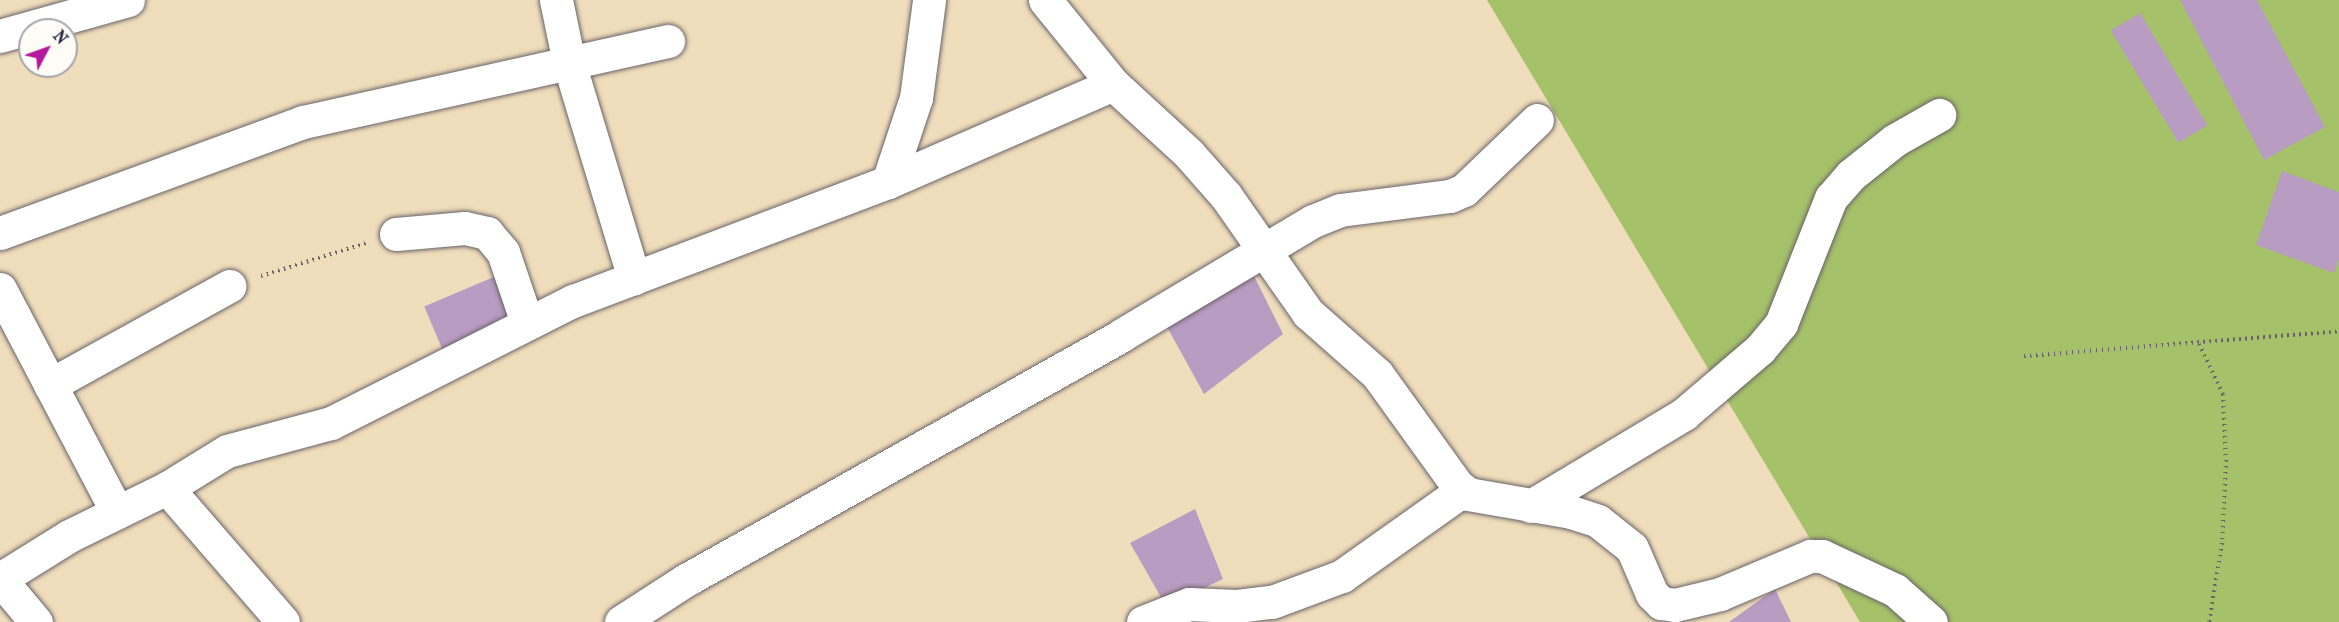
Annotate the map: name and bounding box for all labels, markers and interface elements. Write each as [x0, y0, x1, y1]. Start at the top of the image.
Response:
north arrow [18, 18, 78, 78]
text: N [49, 26, 72, 48]

